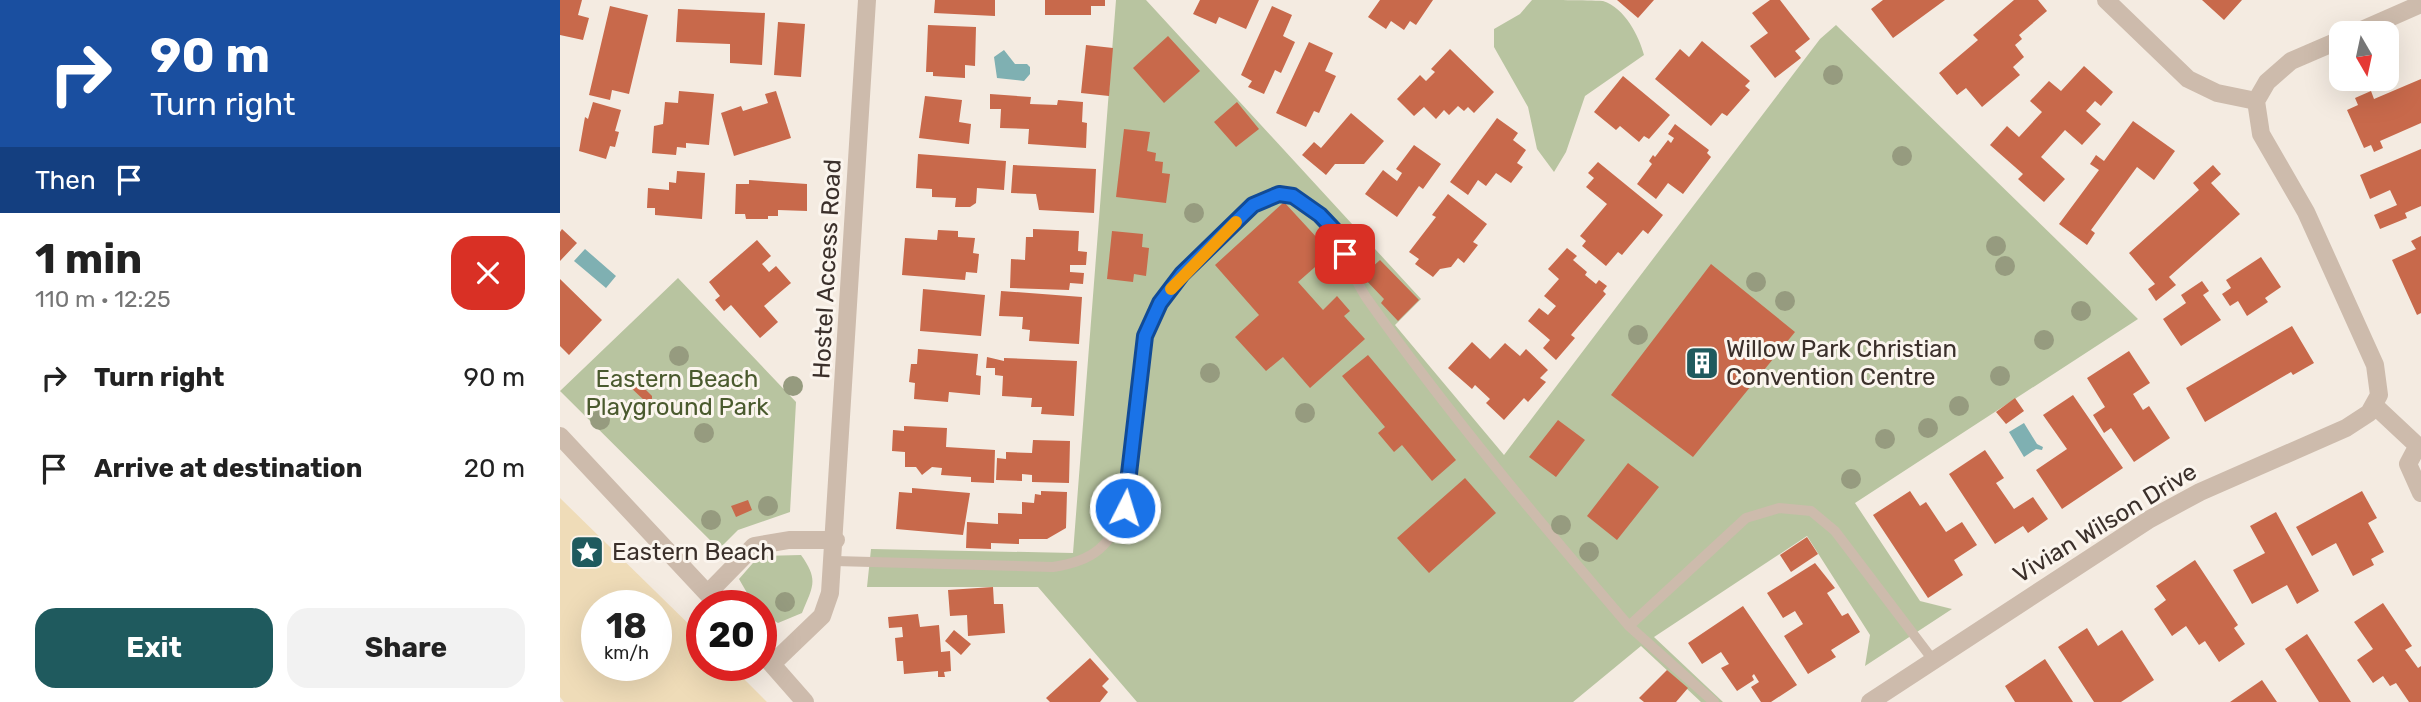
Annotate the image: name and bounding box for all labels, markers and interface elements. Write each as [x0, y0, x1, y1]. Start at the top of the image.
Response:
north arrow [2329, 21, 2399, 91]
map controls [2329, 21, 2399, 91]
text: 90 m [150, 26, 270, 84]
icon: right [35, 28, 126, 119]
text: Turn right [150, 85, 295, 123]
street label: Hostel Access Road [807, 158, 847, 380]
icon: arrive [110, 161, 148, 199]
text: Then [35, 165, 96, 196]
pin [1315, 224, 1375, 284]
text: 1 min [35, 234, 142, 284]
icon: arrive [1326, 235, 1364, 273]
button: close [451, 236, 525, 310]
text: 110 m · 12:25 [35, 285, 171, 313]
place label: Willow Park Christian Convention Centre [1726, 335, 1957, 391]
building icon: Willow Park Christian Convention Centre [1683, 344, 1721, 382]
icon: right [35, 359, 73, 397]
text: Turn right [94, 362, 224, 393]
text: 90 m [464, 362, 525, 393]
park label: Eastern Beach Playground Park [585, 365, 769, 421]
icon: arrive [35, 450, 73, 488]
text: Arrive at destination [94, 453, 362, 484]
text: 20 m [464, 453, 525, 484]
street label: Vivian Wilson Drive [2008, 457, 2202, 589]
position arrow [1088, 471, 1162, 545]
place icon: Eastern Beach [568, 533, 606, 571]
place label: Eastern Beach [612, 538, 775, 566]
speed limit sign: 20 [686, 590, 777, 681]
text: 18 [606, 605, 647, 647]
button: Exit [35, 608, 273, 688]
button: Share [287, 608, 525, 688]
text: km/h [604, 642, 649, 664]

